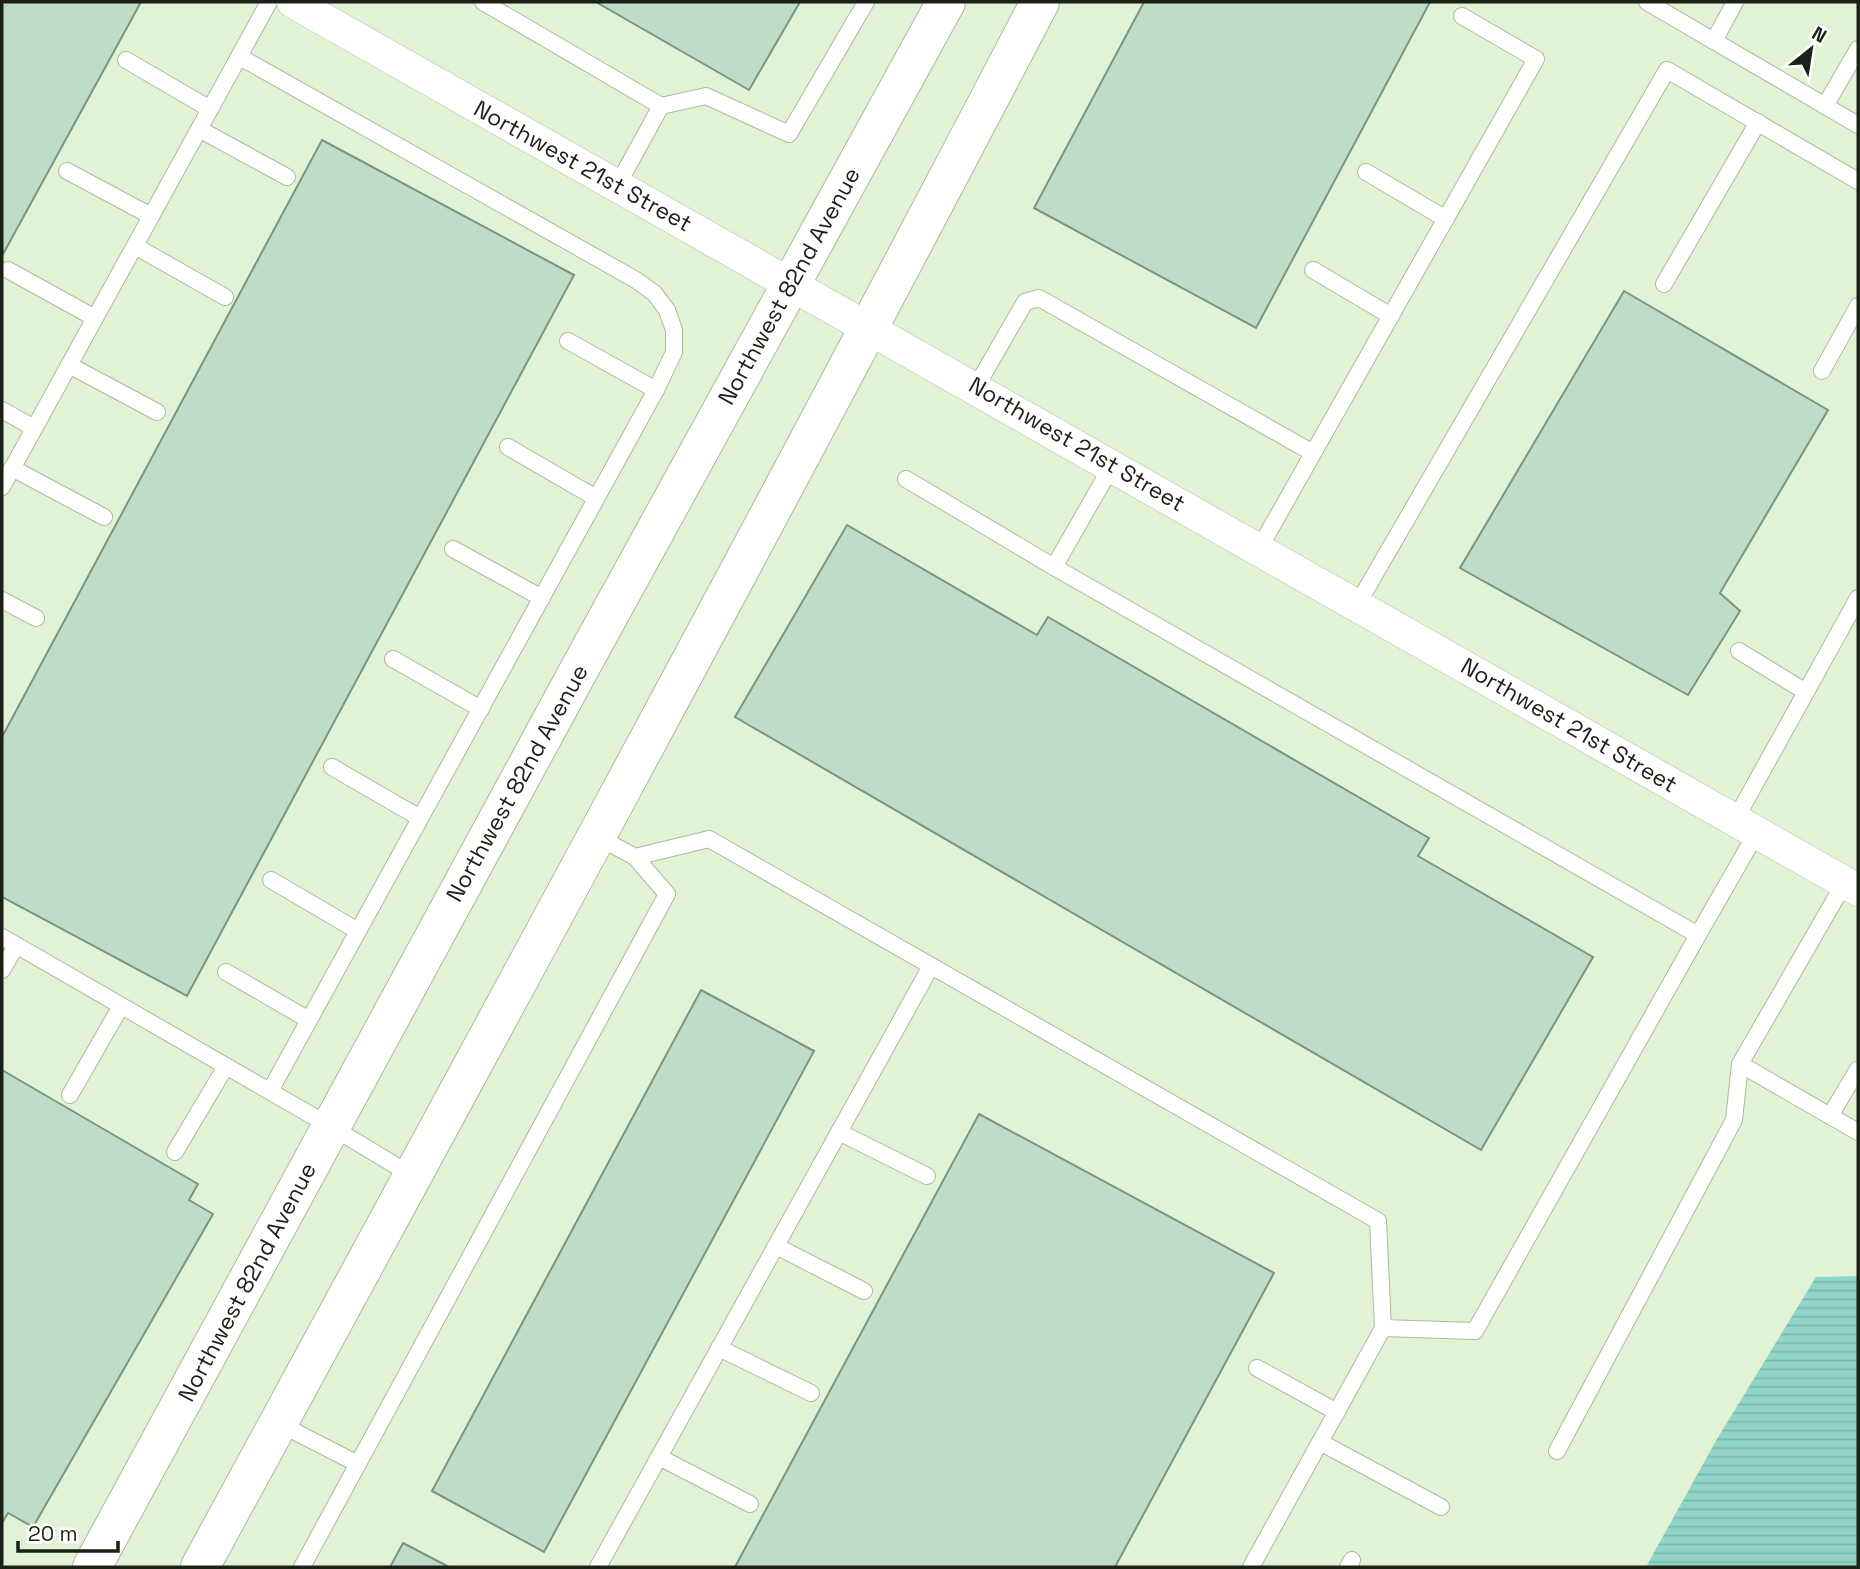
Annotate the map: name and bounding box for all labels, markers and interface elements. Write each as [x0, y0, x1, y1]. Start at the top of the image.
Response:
north arrow [1776, 14, 1846, 84]
text: N [1807, 21, 1831, 49]
street label: Northwest 21st Street [469, 93, 697, 239]
street label: Northwest 82nd Avenue [711, 162, 867, 410]
street label: Northwest 21st Street [963, 370, 1191, 518]
street label: Northwest 21st Street [1455, 651, 1683, 799]
street label: Northwest 82nd Avenue [439, 659, 595, 907]
street label: Northwest 82nd Avenue [171, 1157, 323, 1407]
scale bar [18, 1510, 117, 1554]
text: 20 m [28, 1520, 78, 1547]

